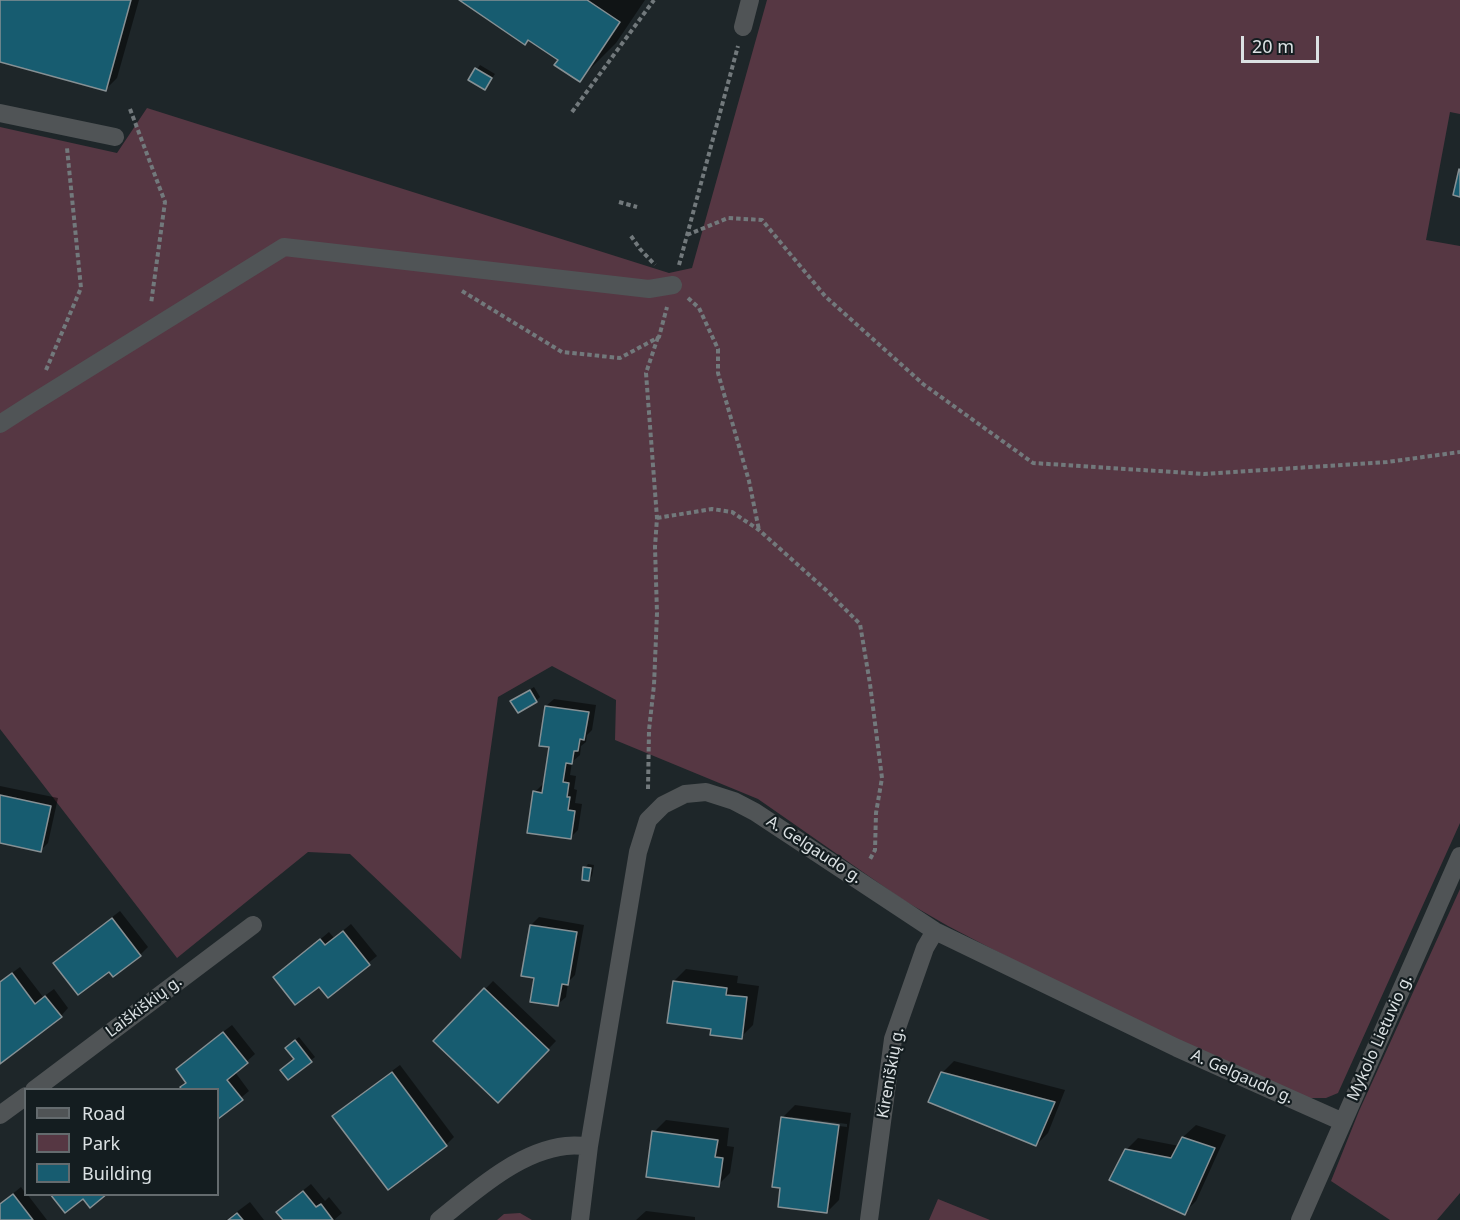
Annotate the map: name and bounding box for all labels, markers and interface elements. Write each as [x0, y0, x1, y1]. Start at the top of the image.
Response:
scale bar [1244, 24, 1322, 62]
text: 20 m [1252, 34, 1294, 58]
street label: A. Gelgaudo g. [763, 812, 865, 888]
street label: Laiškiškių g. [102, 972, 186, 1042]
street label: Mykolo Lietuvio g. [1344, 972, 1416, 1104]
street label: Kireniškių g. [874, 1026, 908, 1120]
street label: A. Gelgaudo g. [1188, 1046, 1296, 1108]
legend [24, 1088, 219, 1196]
text: Road [82, 1101, 125, 1125]
text: Park [82, 1131, 120, 1155]
text: Building [82, 1161, 152, 1185]

